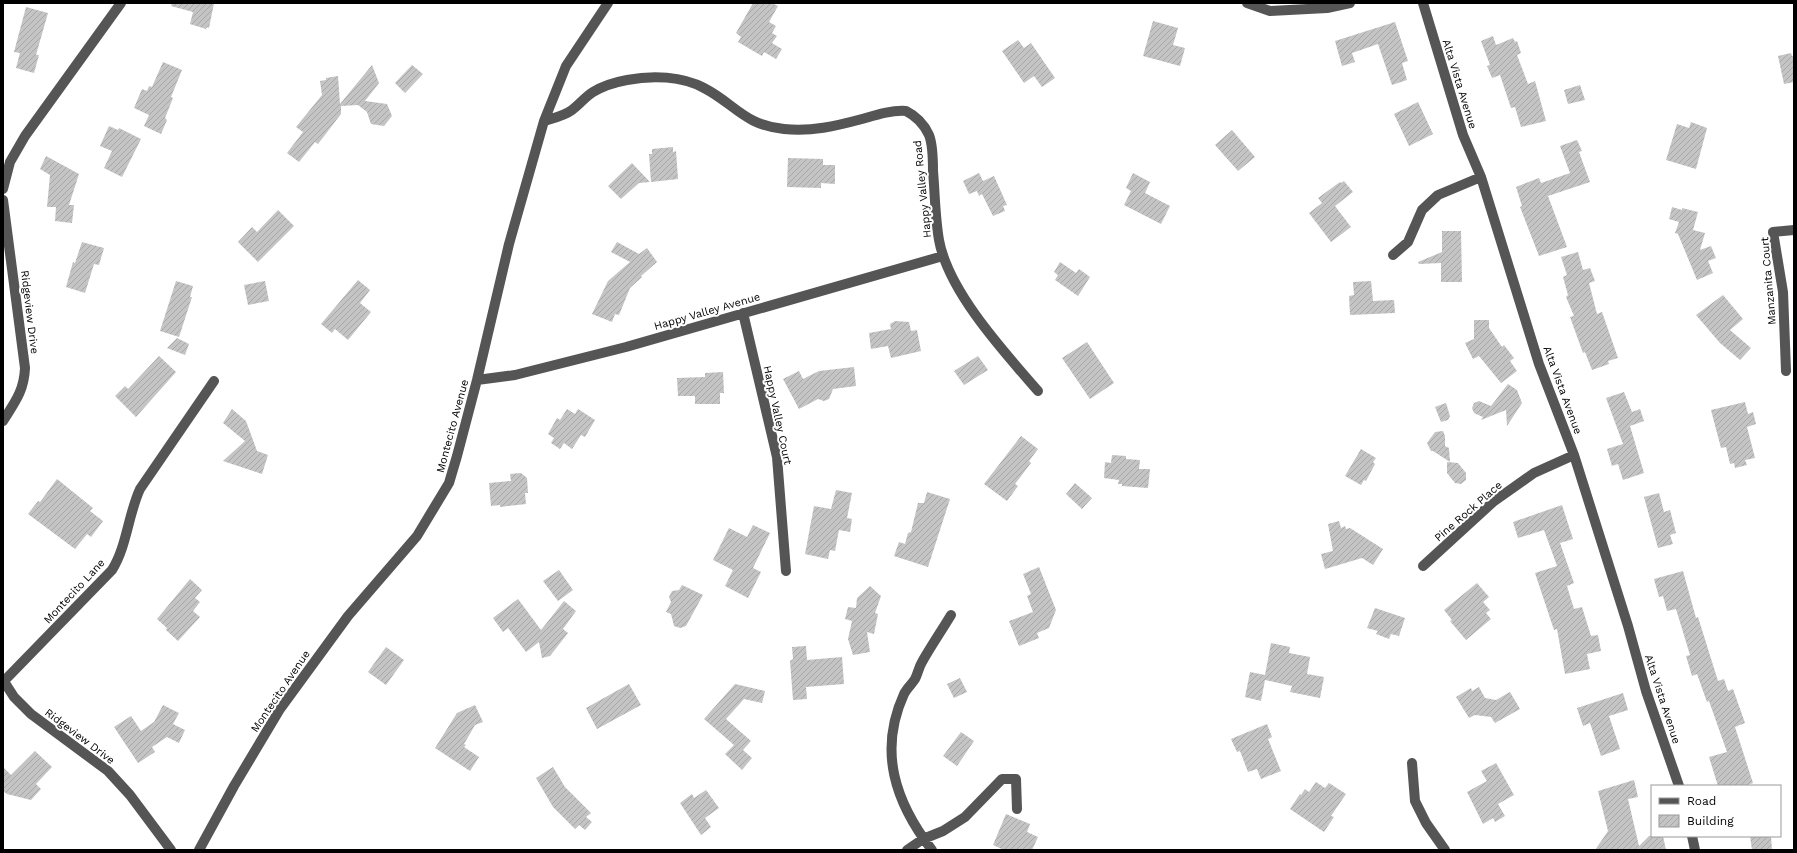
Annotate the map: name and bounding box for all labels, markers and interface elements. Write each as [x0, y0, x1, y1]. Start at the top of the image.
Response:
street label: Alta Vista Avenue [1440, 38, 1479, 131]
street label: Happy Valley Road [911, 139, 934, 238]
street label: Manzanita Court [1758, 236, 1779, 325]
street label: Ridgeview Drive [18, 270, 41, 355]
street label: Happy Valley Avenue [653, 290, 762, 333]
street label: Alta Vista Avenue [1541, 344, 1585, 436]
street label: Happy Valley Court [761, 364, 794, 466]
street label: Montecito Avenue [434, 378, 471, 474]
street label: Pine Rock Place [1432, 479, 1505, 544]
street label: Montecito Lane [41, 556, 108, 626]
street label: Montecito Avenue [248, 648, 313, 735]
street label: Alta Vista Avenue [1642, 653, 1683, 745]
street label: Ridgeview Drive [42, 706, 117, 767]
legend [1651, 785, 1781, 837]
text: Road [1687, 794, 1716, 808]
text: Building [1687, 814, 1734, 828]

